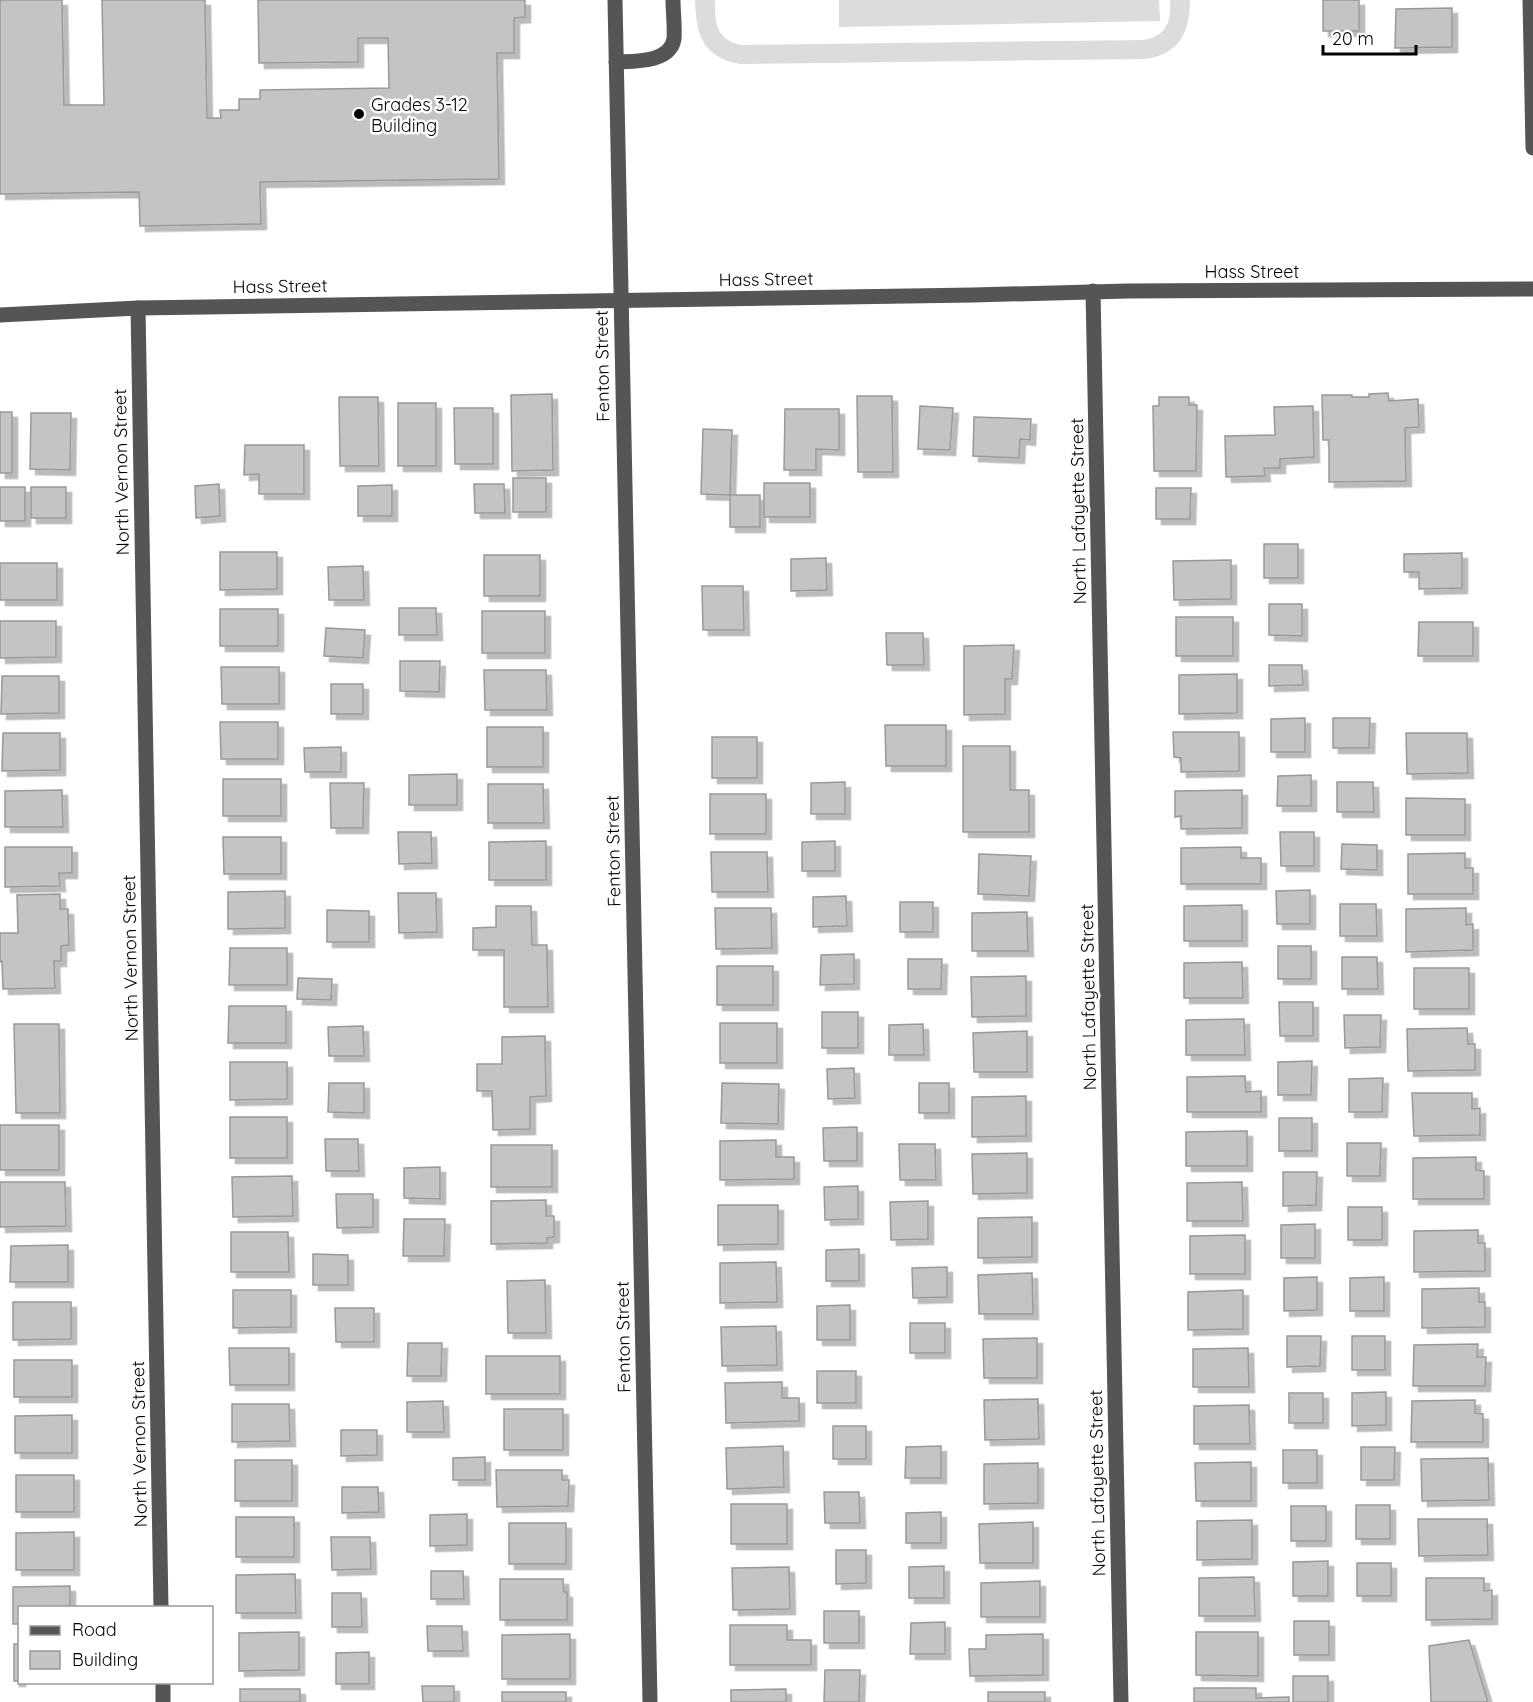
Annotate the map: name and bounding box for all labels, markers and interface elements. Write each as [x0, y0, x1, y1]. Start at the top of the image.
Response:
scale bar [1323, 18, 1416, 56]
text: 20 m [1332, 27, 1374, 50]
place label: Grades 3-12 Building [371, 93, 468, 137]
marker: Grades 3-12 Building [352, 107, 366, 121]
street label: Hass Street [1205, 260, 1299, 283]
street label: Hass Street [718, 267, 814, 291]
street label: Hass Street [232, 274, 328, 298]
street label: Fenton Street [590, 310, 614, 422]
street label: North Vernon Street [108, 389, 134, 555]
street label: North Lafayette Street [1065, 417, 1091, 605]
street label: Fenton Street [601, 795, 625, 907]
street label: North Vernon Street [117, 875, 143, 1041]
street label: North Lafayette Street [1075, 903, 1101, 1091]
street label: Fenton Street [611, 1281, 635, 1393]
street label: North Vernon Street [126, 1361, 152, 1527]
street label: North Lafayette Street [1084, 1389, 1110, 1577]
legend [18, 1606, 213, 1684]
text: Road [72, 1618, 117, 1641]
text: Building [72, 1648, 138, 1671]

